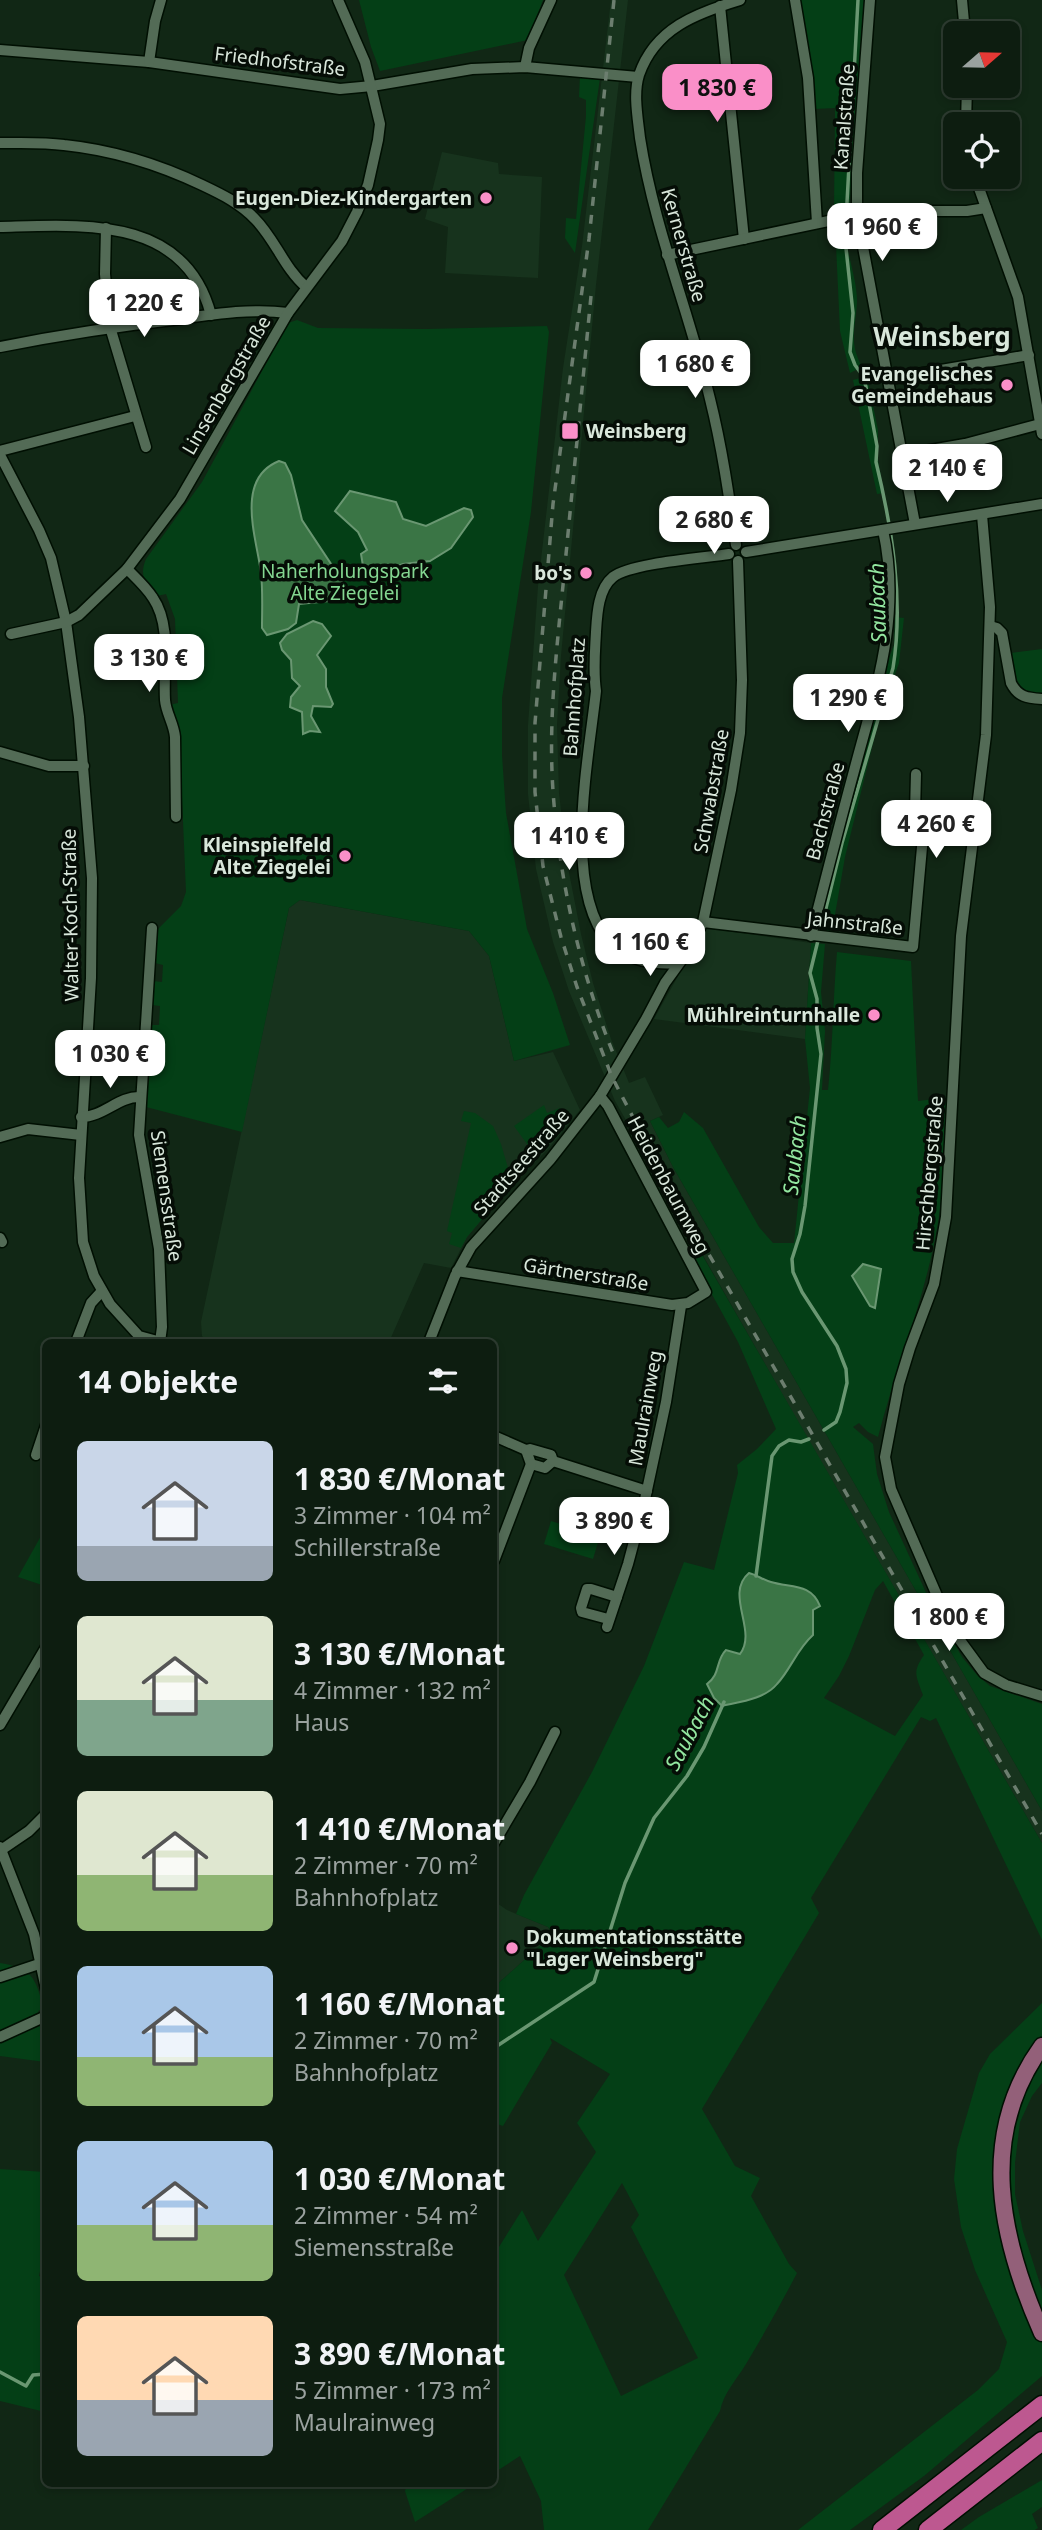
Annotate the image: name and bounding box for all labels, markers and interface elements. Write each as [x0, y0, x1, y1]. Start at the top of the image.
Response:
north arrow [943, 21, 1020, 98]
map controls [943, 21, 1020, 189]
street label: Friedhofstraße [213, 40, 347, 82]
street label: Kanalstraße [827, 63, 861, 171]
pin: 1 830 € [652, 64, 782, 124]
text: 1 830 € [678, 71, 756, 103]
button: locate [943, 112, 1020, 189]
place label: Eugen-Diez-Kindergarten [235, 185, 472, 211]
street label: Kernerstraße [655, 185, 713, 305]
marker: Eugen-Diez-Kindergarten [478, 190, 494, 206]
pin: 1 960 € [817, 204, 947, 263]
text: 1 960 € [843, 210, 921, 242]
pin: 1 220 € [79, 280, 209, 339]
text: 1 220 € [105, 286, 183, 318]
street label: Linsenbergstraße [176, 311, 276, 459]
district label: Weinsberg [873, 318, 1011, 354]
pin: 1 680 € [630, 340, 760, 400]
text: 1 680 € [656, 347, 734, 379]
place label: Evangelisches Gemeindehaus [851, 361, 993, 409]
marker: Evangelisches Gemeindehaus [999, 377, 1015, 393]
place label: Weinsberg [586, 418, 687, 444]
marker: Weinsberg [560, 421, 580, 441]
pin: 2 140 € [882, 444, 1012, 504]
text: 2 140 € [908, 451, 986, 483]
pin: 2 680 € [649, 496, 779, 556]
text: 2 680 € [675, 503, 753, 535]
park label: Naherholungspark Alte Ziegelei [261, 558, 429, 606]
place label: bo's [534, 560, 572, 586]
water label: Saubach [862, 562, 892, 644]
marker: bo's [578, 565, 594, 581]
pin: 3 130 € [84, 634, 214, 694]
street label: Bahnhofplatz [557, 637, 591, 757]
text: 3 130 € [110, 641, 188, 673]
pin: 1 290 € [783, 674, 913, 734]
text: 1 290 € [809, 681, 887, 713]
street label: Schwabstraße [687, 727, 735, 855]
street label: Bachstraße [799, 759, 851, 863]
pin: 4 260 € [871, 800, 1001, 860]
text: 4 260 € [897, 807, 975, 839]
pin: 1 410 € [504, 812, 634, 872]
text: 1 410 € [530, 819, 608, 851]
street label: Walter-Koch-Straße [55, 828, 85, 1002]
place label: Kleinspielfeld Alte Ziegelei [203, 832, 331, 880]
marker: Kleinspielfeld Alte Ziegelei [337, 848, 353, 864]
street label: Jahnstraße [804, 905, 904, 941]
pin: 1 160 € [585, 918, 715, 978]
text: 1 160 € [611, 925, 689, 957]
place label: Mühlreinturnhalle [686, 1002, 860, 1028]
marker: Mühlreinturnhalle [866, 1007, 882, 1023]
pin: 1 030 € [45, 1030, 175, 1090]
text: 1 030 € [71, 1037, 149, 1069]
street label: Hirschbergstraße [909, 1094, 949, 1252]
street label: Stadtseestraße [467, 1103, 575, 1221]
street label: Heidenbaumweg [622, 1111, 716, 1259]
water label: Saubach [776, 1114, 812, 1196]
street label: Siemensstraße [145, 1129, 189, 1263]
street label: Gärtnerstraße [522, 1251, 650, 1297]
street label: Maulrainweg [622, 1348, 668, 1468]
text: 14 Objekte [77, 1361, 238, 1402]
icon: filters [424, 1362, 462, 1400]
text: 1 830 €/Monat [294, 1458, 505, 1499]
icon: home [133, 1469, 217, 1553]
pin: 3 890 € [549, 1498, 679, 1557]
text: 3 Zimmer · 104 m² [294, 1499, 491, 1531]
text: 3 890 € [575, 1504, 653, 1536]
text: Schillerstraße [294, 1531, 441, 1563]
pin: 1 800 € [884, 1594, 1014, 1653]
text: 1 800 € [910, 1600, 988, 1632]
text: 3 130 €/Monat [294, 1633, 505, 1674]
icon: home [133, 1644, 217, 1728]
text: 4 Zimmer · 132 m² [294, 1674, 491, 1706]
water label: Saubach [658, 1691, 720, 1775]
text: Haus [294, 1706, 349, 1738]
text: 1 410 €/Monat [294, 1808, 505, 1849]
icon: home [133, 1819, 217, 1903]
text: 2 Zimmer · 70 m² [294, 1849, 478, 1881]
text: Bahnhofplatz [294, 1881, 438, 1913]
place label: Dokumentationsstätte "Lager Weinsberg" [526, 1924, 742, 1972]
marker: Dokumentationsstätte "Lager Weinsberg" [504, 1940, 520, 1956]
text: 1 160 €/Monat [294, 1983, 505, 2024]
icon: home [133, 1994, 217, 2078]
text: 2 Zimmer · 70 m² [294, 2024, 478, 2056]
text: Bahnhofplatz [294, 2056, 438, 2088]
text: 1 030 €/Monat [294, 2158, 505, 2199]
icon: home [133, 2169, 217, 2253]
text: 2 Zimmer · 54 m² [294, 2199, 478, 2231]
text: Siemensstraße [294, 2231, 454, 2263]
text: 3 890 €/Monat [294, 2333, 505, 2374]
icon: home [133, 2344, 217, 2428]
text: 5 Zimmer · 173 m² [294, 2374, 491, 2406]
text: Maulrainweg [294, 2406, 435, 2438]

